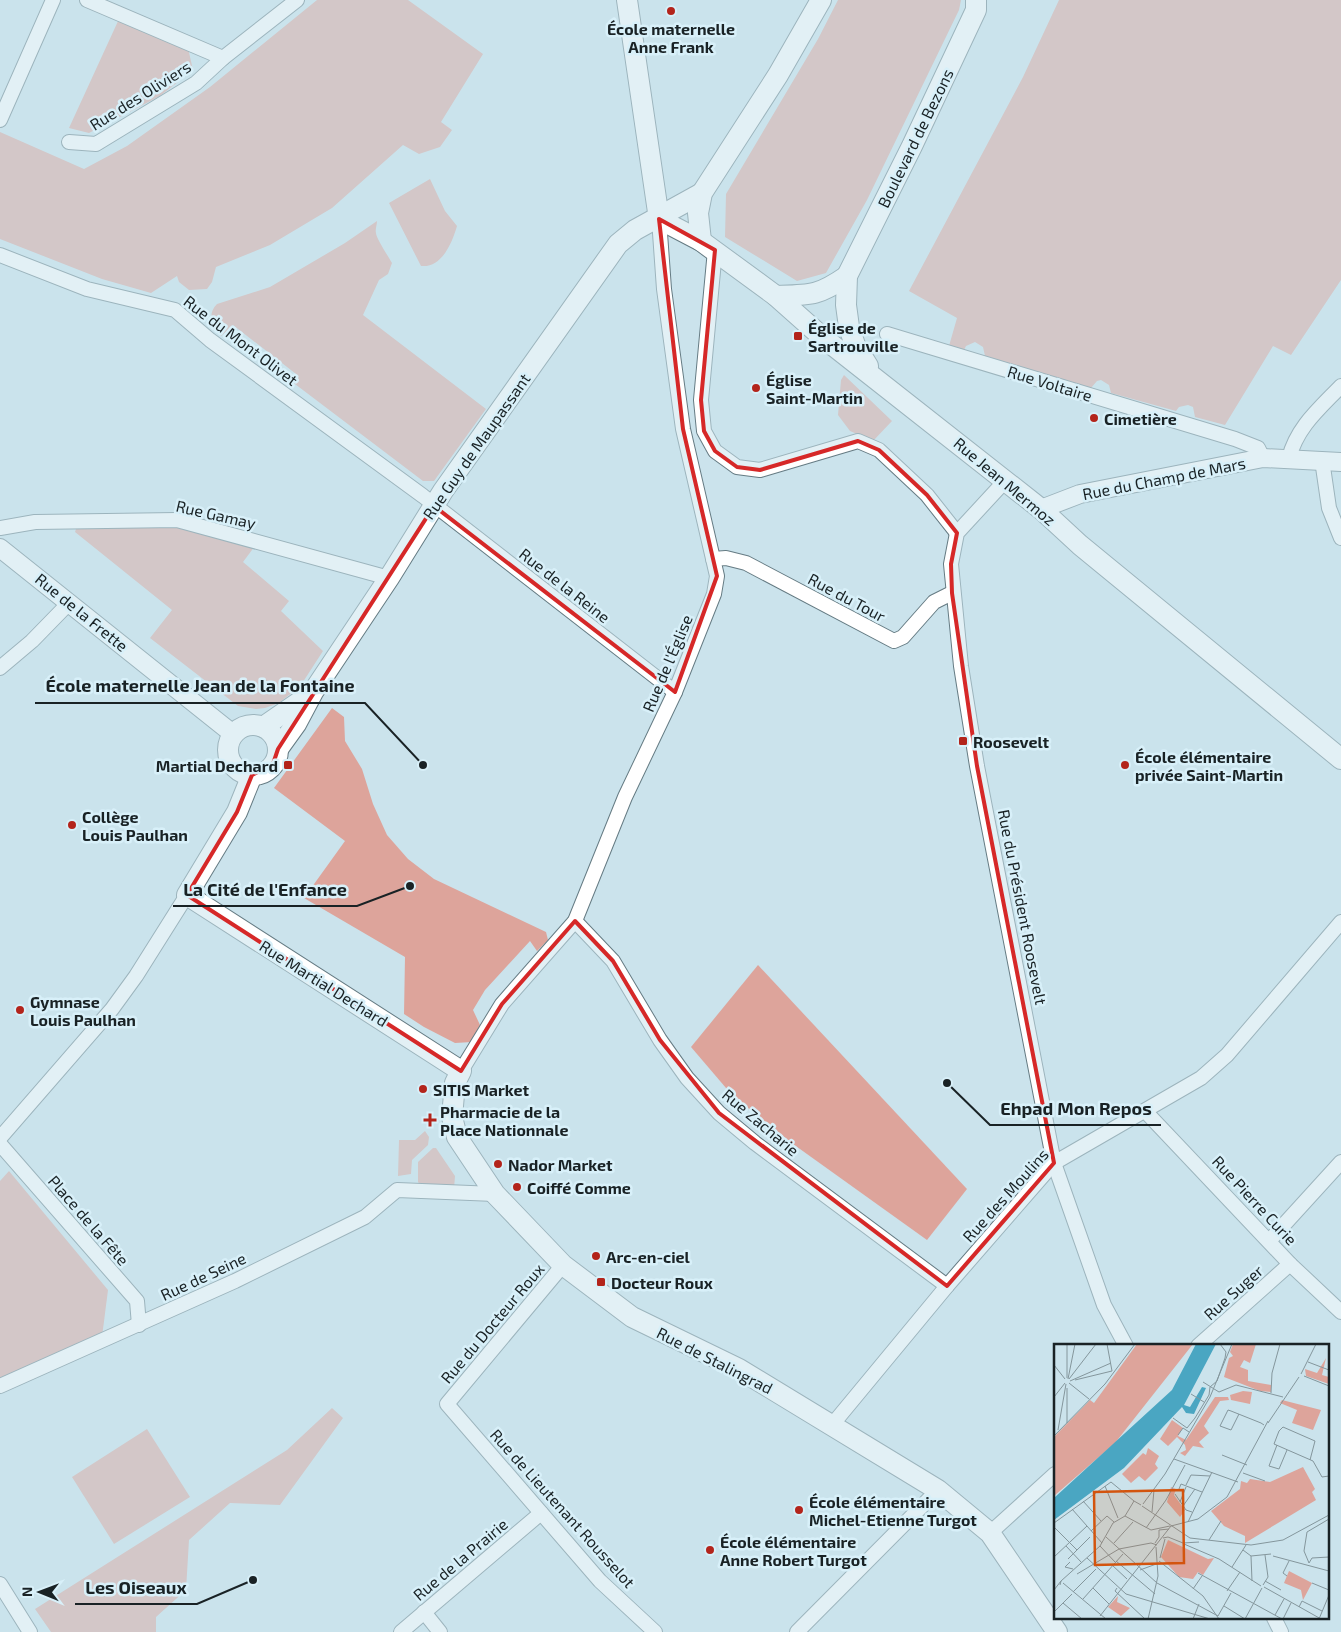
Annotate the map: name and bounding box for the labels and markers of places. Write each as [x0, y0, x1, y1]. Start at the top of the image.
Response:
marker: École maternelle Anne Frank [665, 5, 677, 17]
place label: École maternelle Anne Frank [607, 19, 735, 56]
place label: Église de Sartrouville [808, 318, 899, 355]
marker: Église de Sartrouville [792, 330, 804, 342]
place label: Église Saint-Martin [766, 370, 863, 407]
marker: Église Saint-Martin [750, 382, 762, 394]
place label: Cimetière [1104, 409, 1177, 428]
marker: Cimetière [1088, 412, 1100, 424]
callout: École maternelle Jean de la Fontaine [35, 670, 365, 703]
place label: Roosevelt [973, 732, 1050, 751]
marker: Roosevelt [957, 735, 969, 747]
place label: École élémentaire privée Saint-Martin [1135, 747, 1283, 784]
place label: Martial Dechard [156, 756, 278, 775]
marker: Martial Dechard [282, 759, 294, 771]
marker: École élémentaire privée Saint-Martin [1119, 759, 1131, 771]
place label: Collège Louis Paulhan [82, 807, 188, 844]
marker: Collège Louis Paulhan [66, 819, 78, 831]
callout: La Cité de l'Enfance [173, 873, 357, 906]
place label: Gymnase Louis Paulhan [30, 992, 136, 1029]
marker: Gymnase Louis Paulhan [14, 1004, 26, 1016]
place label: SITIS Market [433, 1080, 529, 1099]
marker: SITIS Market [417, 1083, 429, 1095]
callout: Ehpad Mon Repos [990, 1092, 1161, 1125]
place label: Pharmacie de la Place Nationnale [440, 1102, 569, 1139]
marker: Pharmacie de la Place Nationnale [424, 1114, 436, 1126]
place label: Nador Market [508, 1155, 613, 1174]
marker: Nador Market [492, 1158, 504, 1170]
place label: Coiffé Comme [527, 1178, 631, 1197]
marker: Coiffé Comme [511, 1181, 523, 1193]
place label: Arc-en-ciel [606, 1247, 691, 1266]
marker: Arc-en-ciel [590, 1250, 602, 1262]
place label: Docteur Roux [611, 1273, 713, 1292]
marker: Docteur Roux [595, 1276, 607, 1288]
place label: École élémentaire Michel-Etienne Turgot [809, 1492, 977, 1529]
marker: École élémentaire Michel-Etienne Turgot [793, 1504, 805, 1516]
place label: École élémentaire Anne Robert Turgot [720, 1532, 867, 1569]
marker: École élémentaire Anne Robert Turgot [704, 1544, 716, 1556]
callout: Les Oiseaux [75, 1571, 197, 1604]

